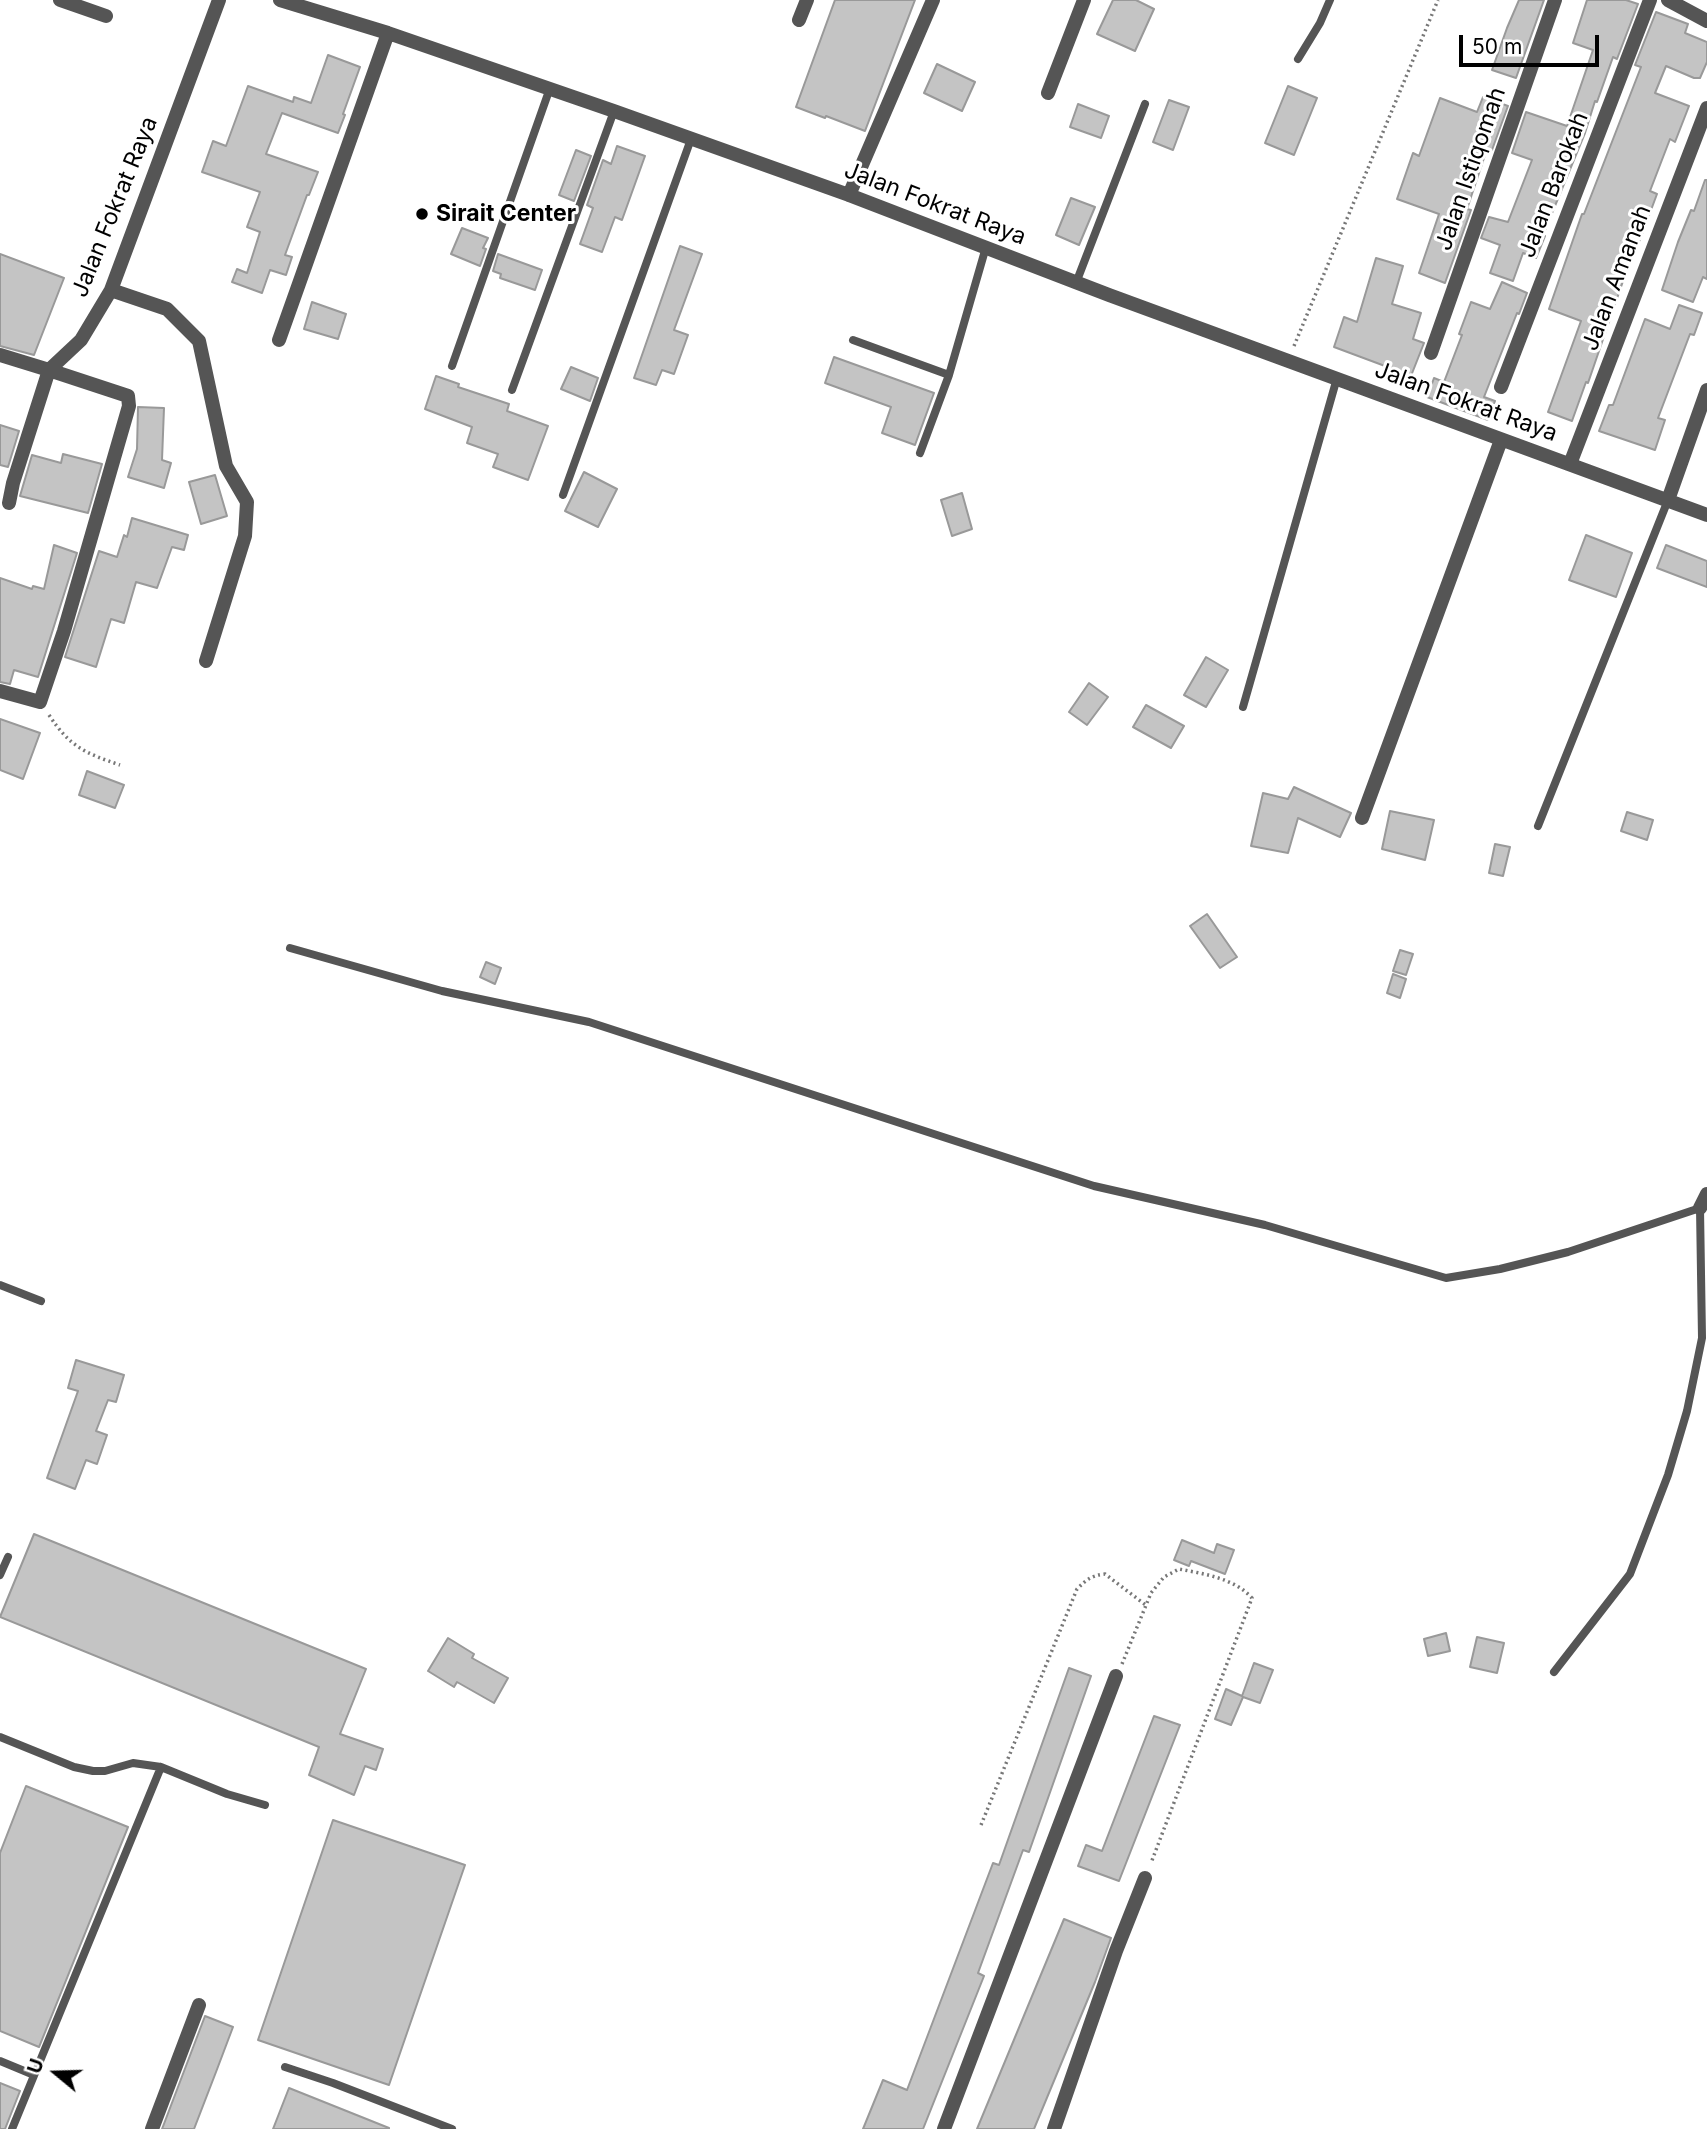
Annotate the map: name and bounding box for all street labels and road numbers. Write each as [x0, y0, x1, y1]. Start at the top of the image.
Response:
street label: Jalan Istiqomah [1430, 84, 1512, 254]
street label: Jalan Barokah [1514, 108, 1594, 262]
street label: Jalan Fokrat Raya [66, 113, 164, 301]
street label: Jalan Fokrat Raya [840, 157, 1030, 251]
street label: Jalan Amanah [1577, 201, 1657, 355]
street label: Jalan Fokrat Raya [1371, 356, 1561, 448]

